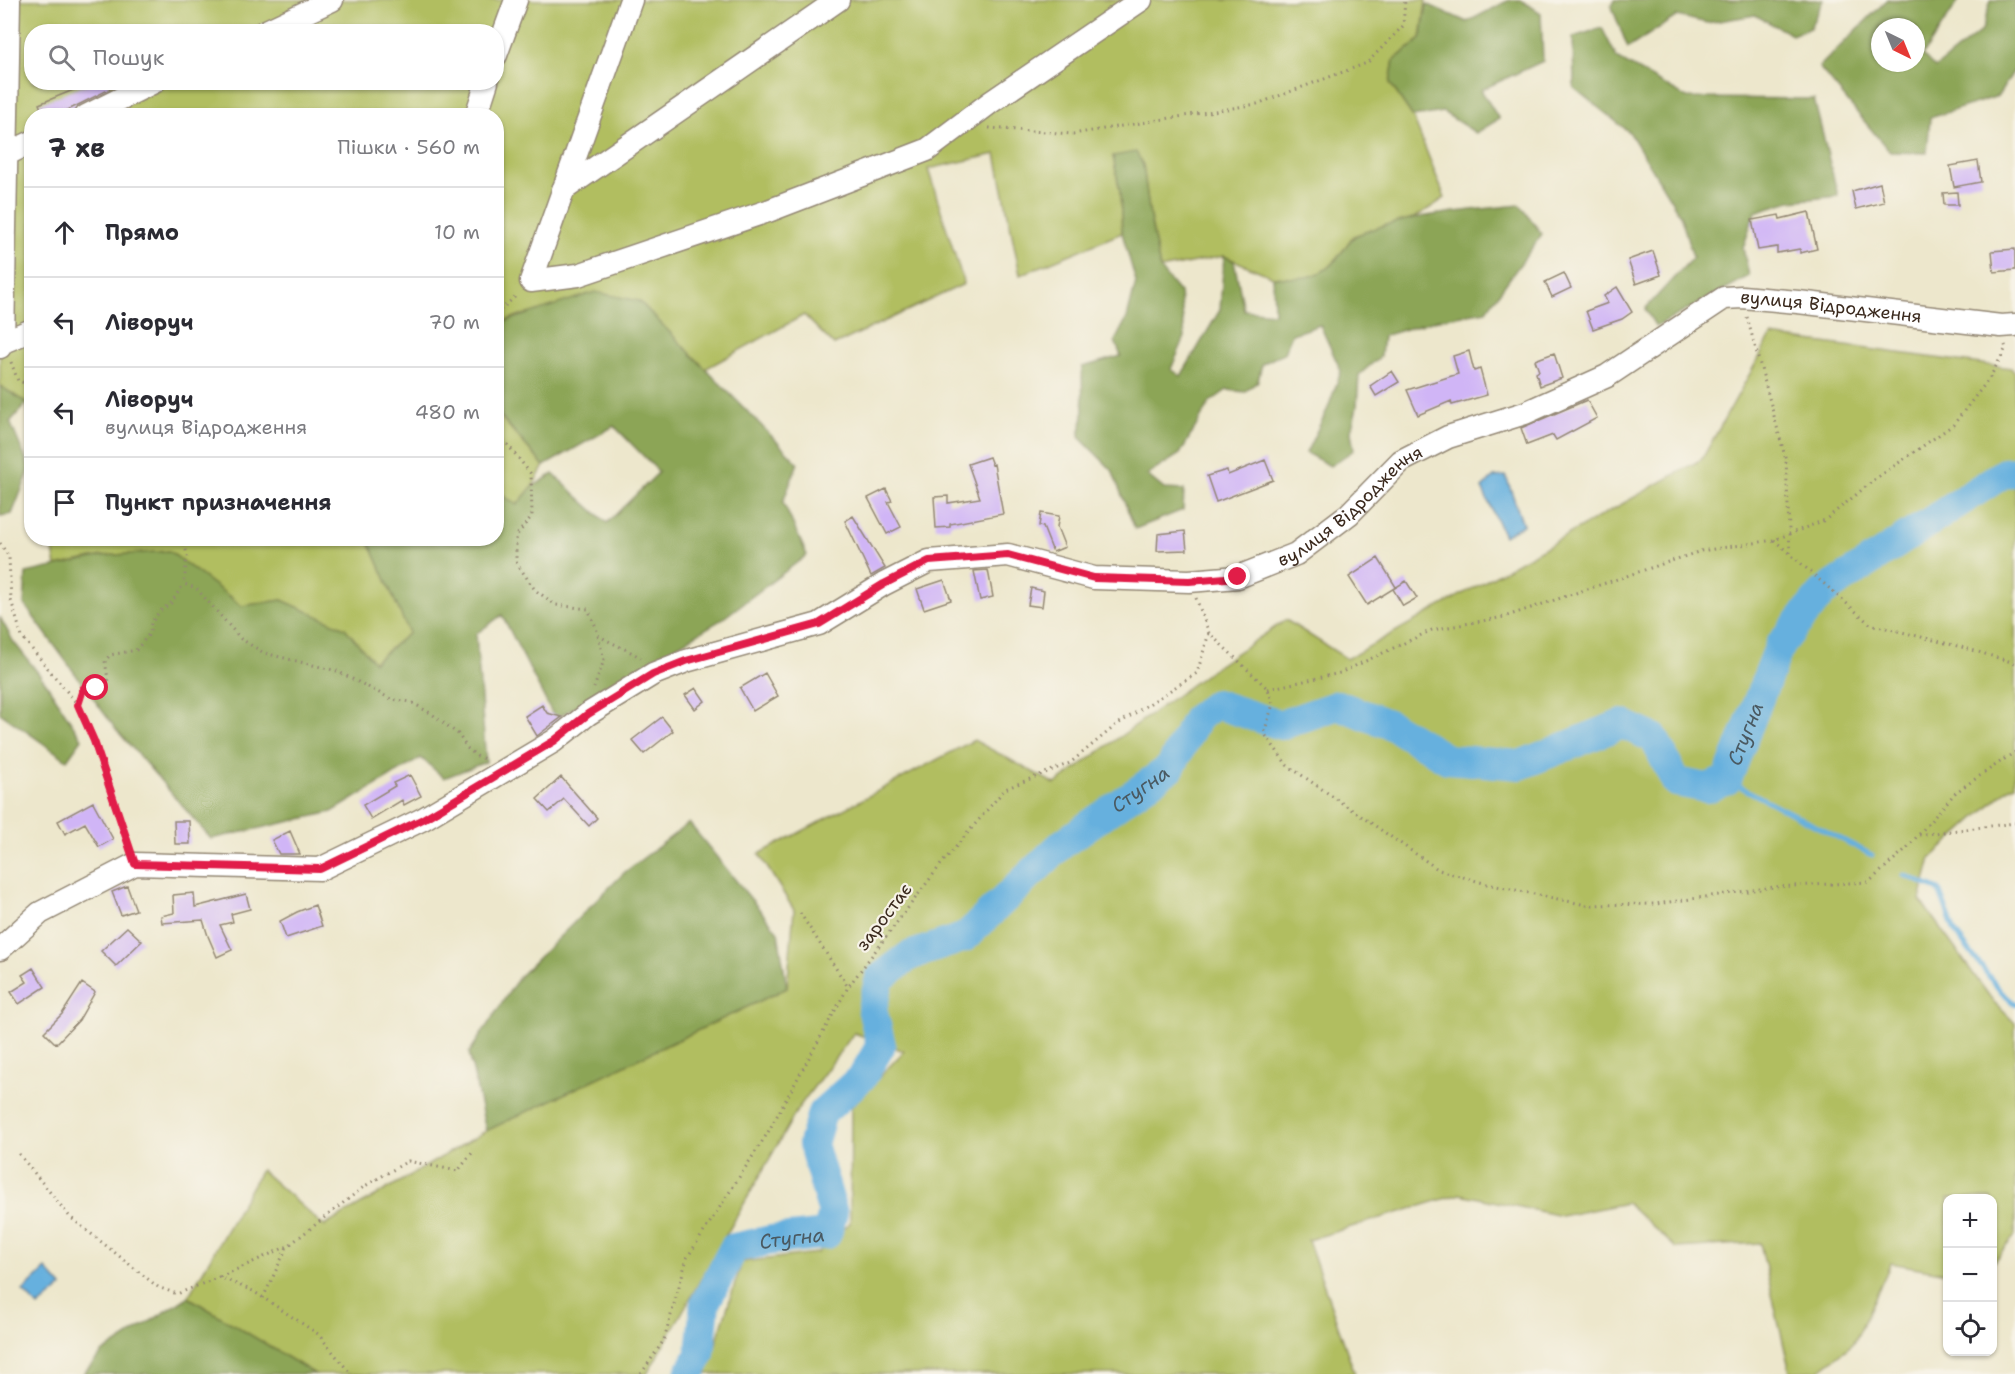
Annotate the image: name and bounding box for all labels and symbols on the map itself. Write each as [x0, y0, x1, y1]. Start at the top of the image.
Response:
north arrow [1871, 18, 1925, 72]
street label: вулиця Відродження [1739, 285, 1923, 329]
street label: вулиця Відродження [1274, 440, 1427, 572]
route end [1224, 563, 1250, 589]
route start [82, 674, 108, 700]
water label: Стугна [1721, 698, 1769, 769]
water label: Стугна [1106, 759, 1175, 819]
street label: заростає [851, 878, 917, 956]
water label: Стугна [757, 1221, 826, 1255]

